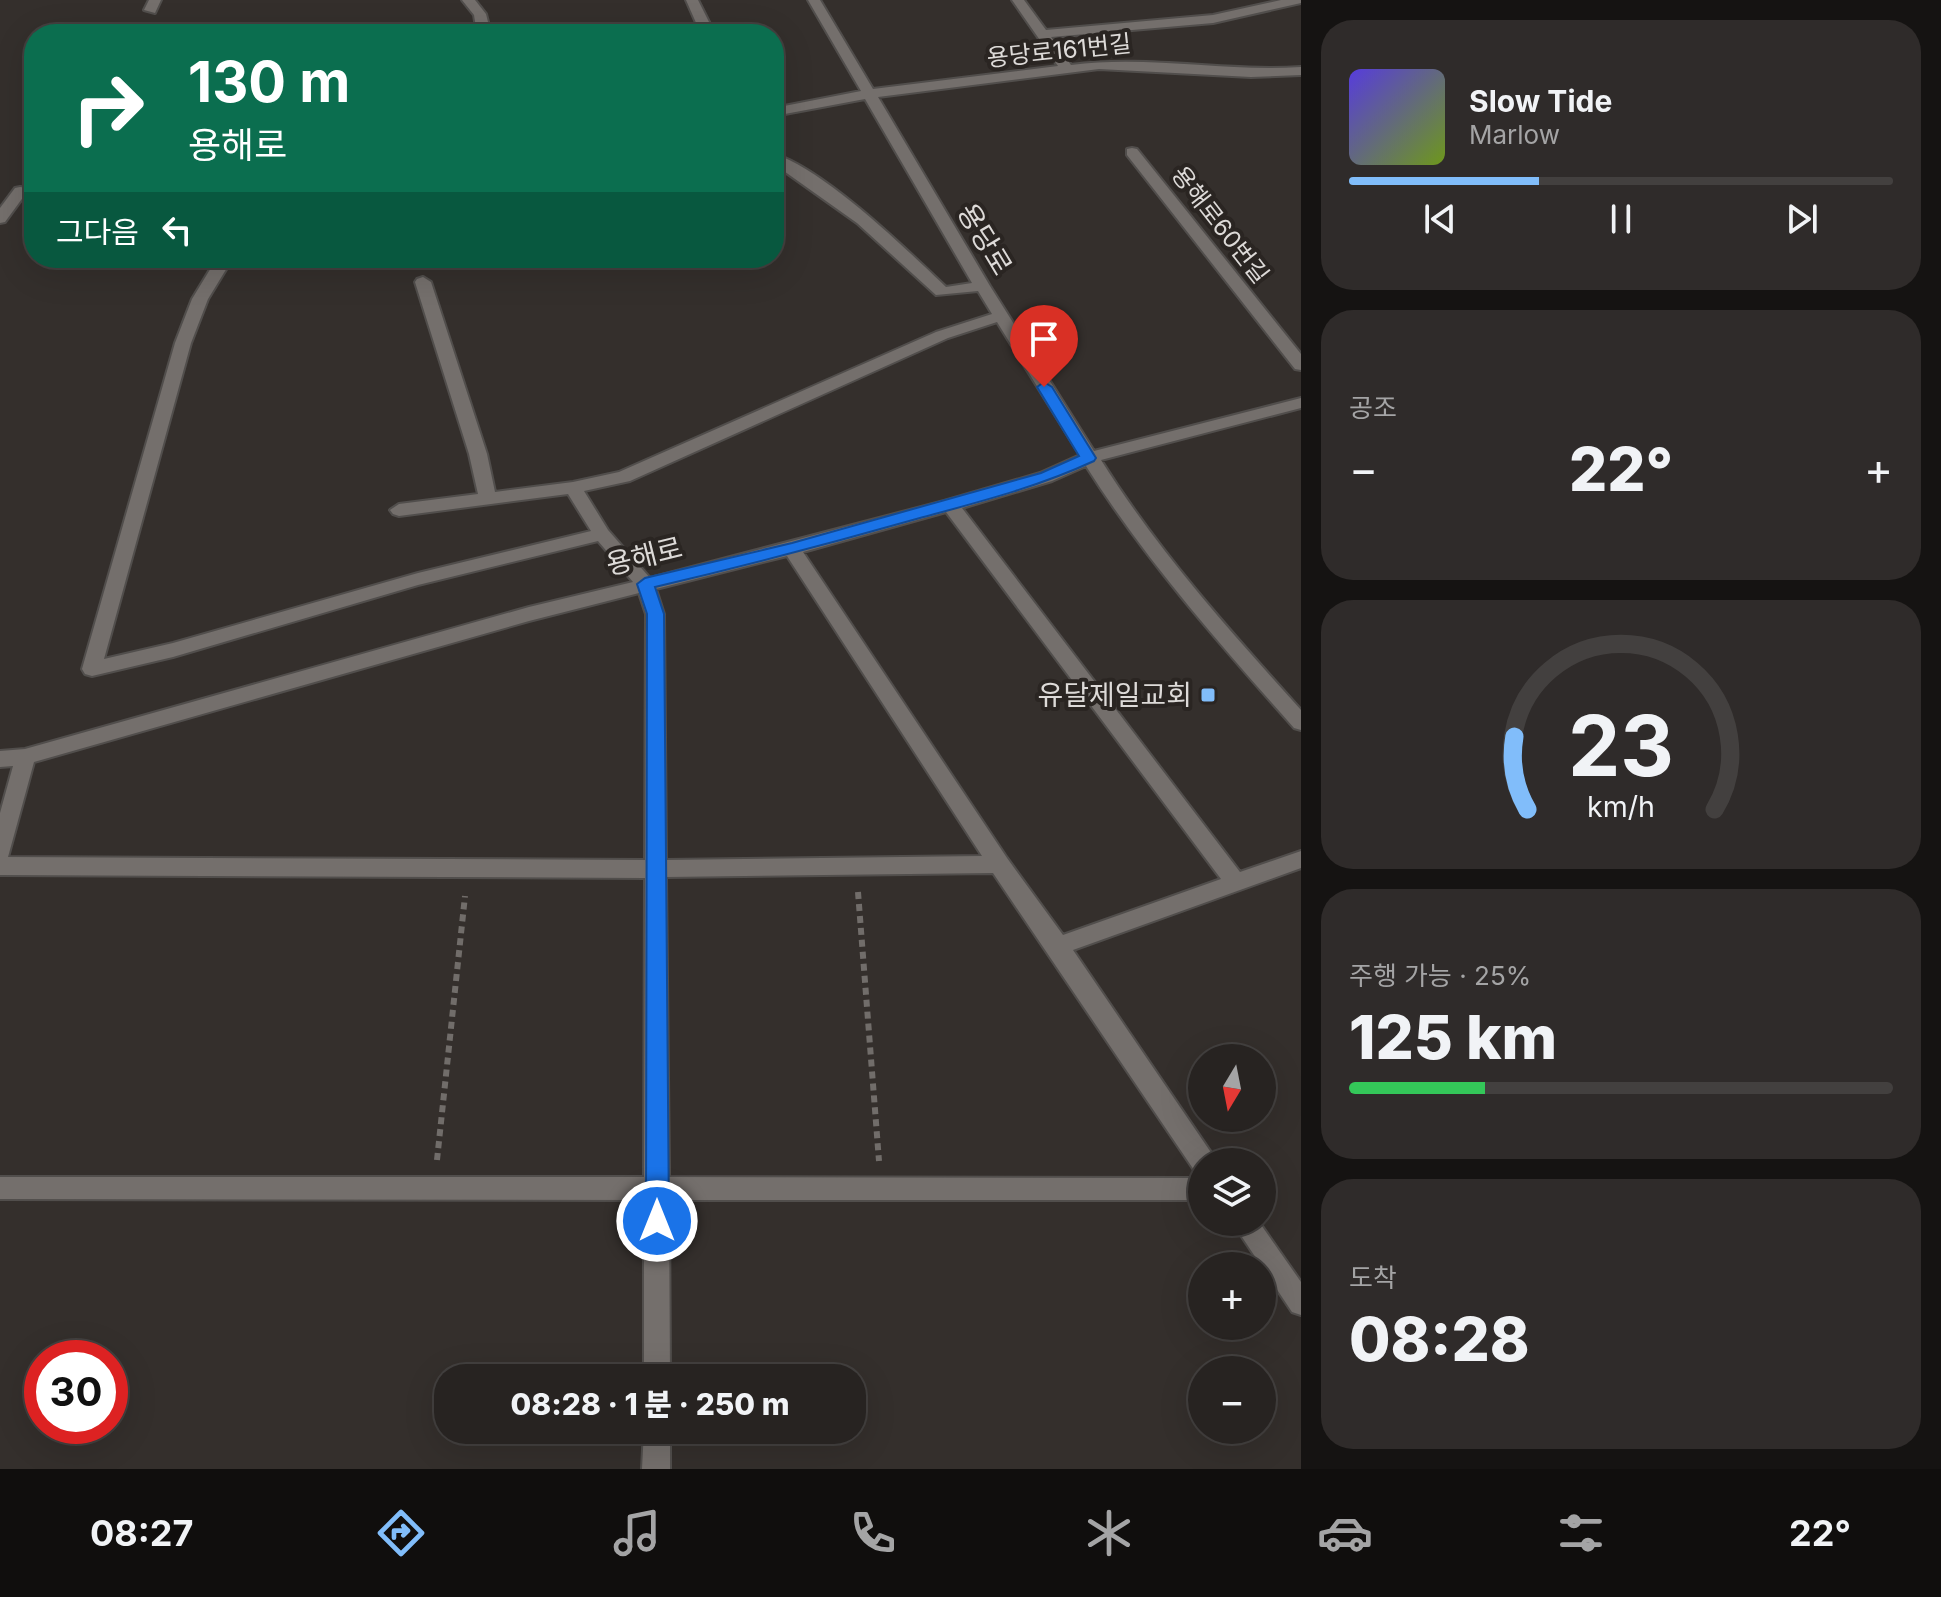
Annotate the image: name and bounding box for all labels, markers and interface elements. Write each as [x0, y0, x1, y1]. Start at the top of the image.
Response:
street label: 용당로161번길 [985, 29, 1132, 72]
text: 130 m [188, 48, 350, 116]
icon: right [56, 56, 160, 160]
text: Slow Tide [1469, 83, 1612, 119]
text: Marlow [1469, 119, 1560, 150]
text: 용해로 [188, 123, 287, 167]
street label: 용해로60번길 [1166, 160, 1275, 289]
street label: 용당로 [951, 197, 1019, 281]
icon: previous [1418, 197, 1462, 241]
icon: pause [1599, 197, 1643, 241]
icon: next [1780, 197, 1824, 241]
icon: left [155, 208, 199, 252]
text: 그다음 [56, 214, 139, 250]
pin [1010, 305, 1078, 387]
icon: arrive [1022, 317, 1066, 361]
text: 공조 [1349, 392, 1397, 423]
text: 22° [1569, 433, 1673, 505]
text: − [1349, 442, 1378, 496]
text: + [1864, 442, 1893, 496]
street label: 용해로 [602, 530, 686, 582]
place label: 유달제일교회 [1037, 678, 1192, 712]
marker: 유달제일교회 [1199, 686, 1217, 704]
text: 23 [1568, 695, 1674, 796]
text: km/h [1587, 790, 1655, 825]
text: 주행 가능 · 25% [1349, 960, 1531, 991]
text: 125 km [1349, 1001, 1557, 1073]
north arrow [1188, 1044, 1276, 1132]
map controls [1188, 1044, 1276, 1444]
button: layers [1188, 1148, 1276, 1236]
position arrow [615, 1179, 699, 1263]
button: + [1188, 1252, 1276, 1340]
text: 도착 [1349, 1262, 1397, 1293]
text: 08:28 [1349, 1303, 1530, 1375]
speed limit sign: 30 [24, 1340, 128, 1444]
button: − [1188, 1356, 1276, 1444]
text: 08:28 · 1 분 · 250 m [511, 1386, 789, 1422]
icon: directions [373, 1505, 429, 1561]
icon: music [609, 1505, 665, 1561]
icon: phone [845, 1505, 901, 1561]
icon: climate [1081, 1505, 1137, 1561]
icon: car [1317, 1505, 1373, 1561]
icon: filters [1553, 1505, 1609, 1561]
text: 08:27 [90, 1511, 193, 1555]
text: 22° [1789, 1511, 1851, 1555]

